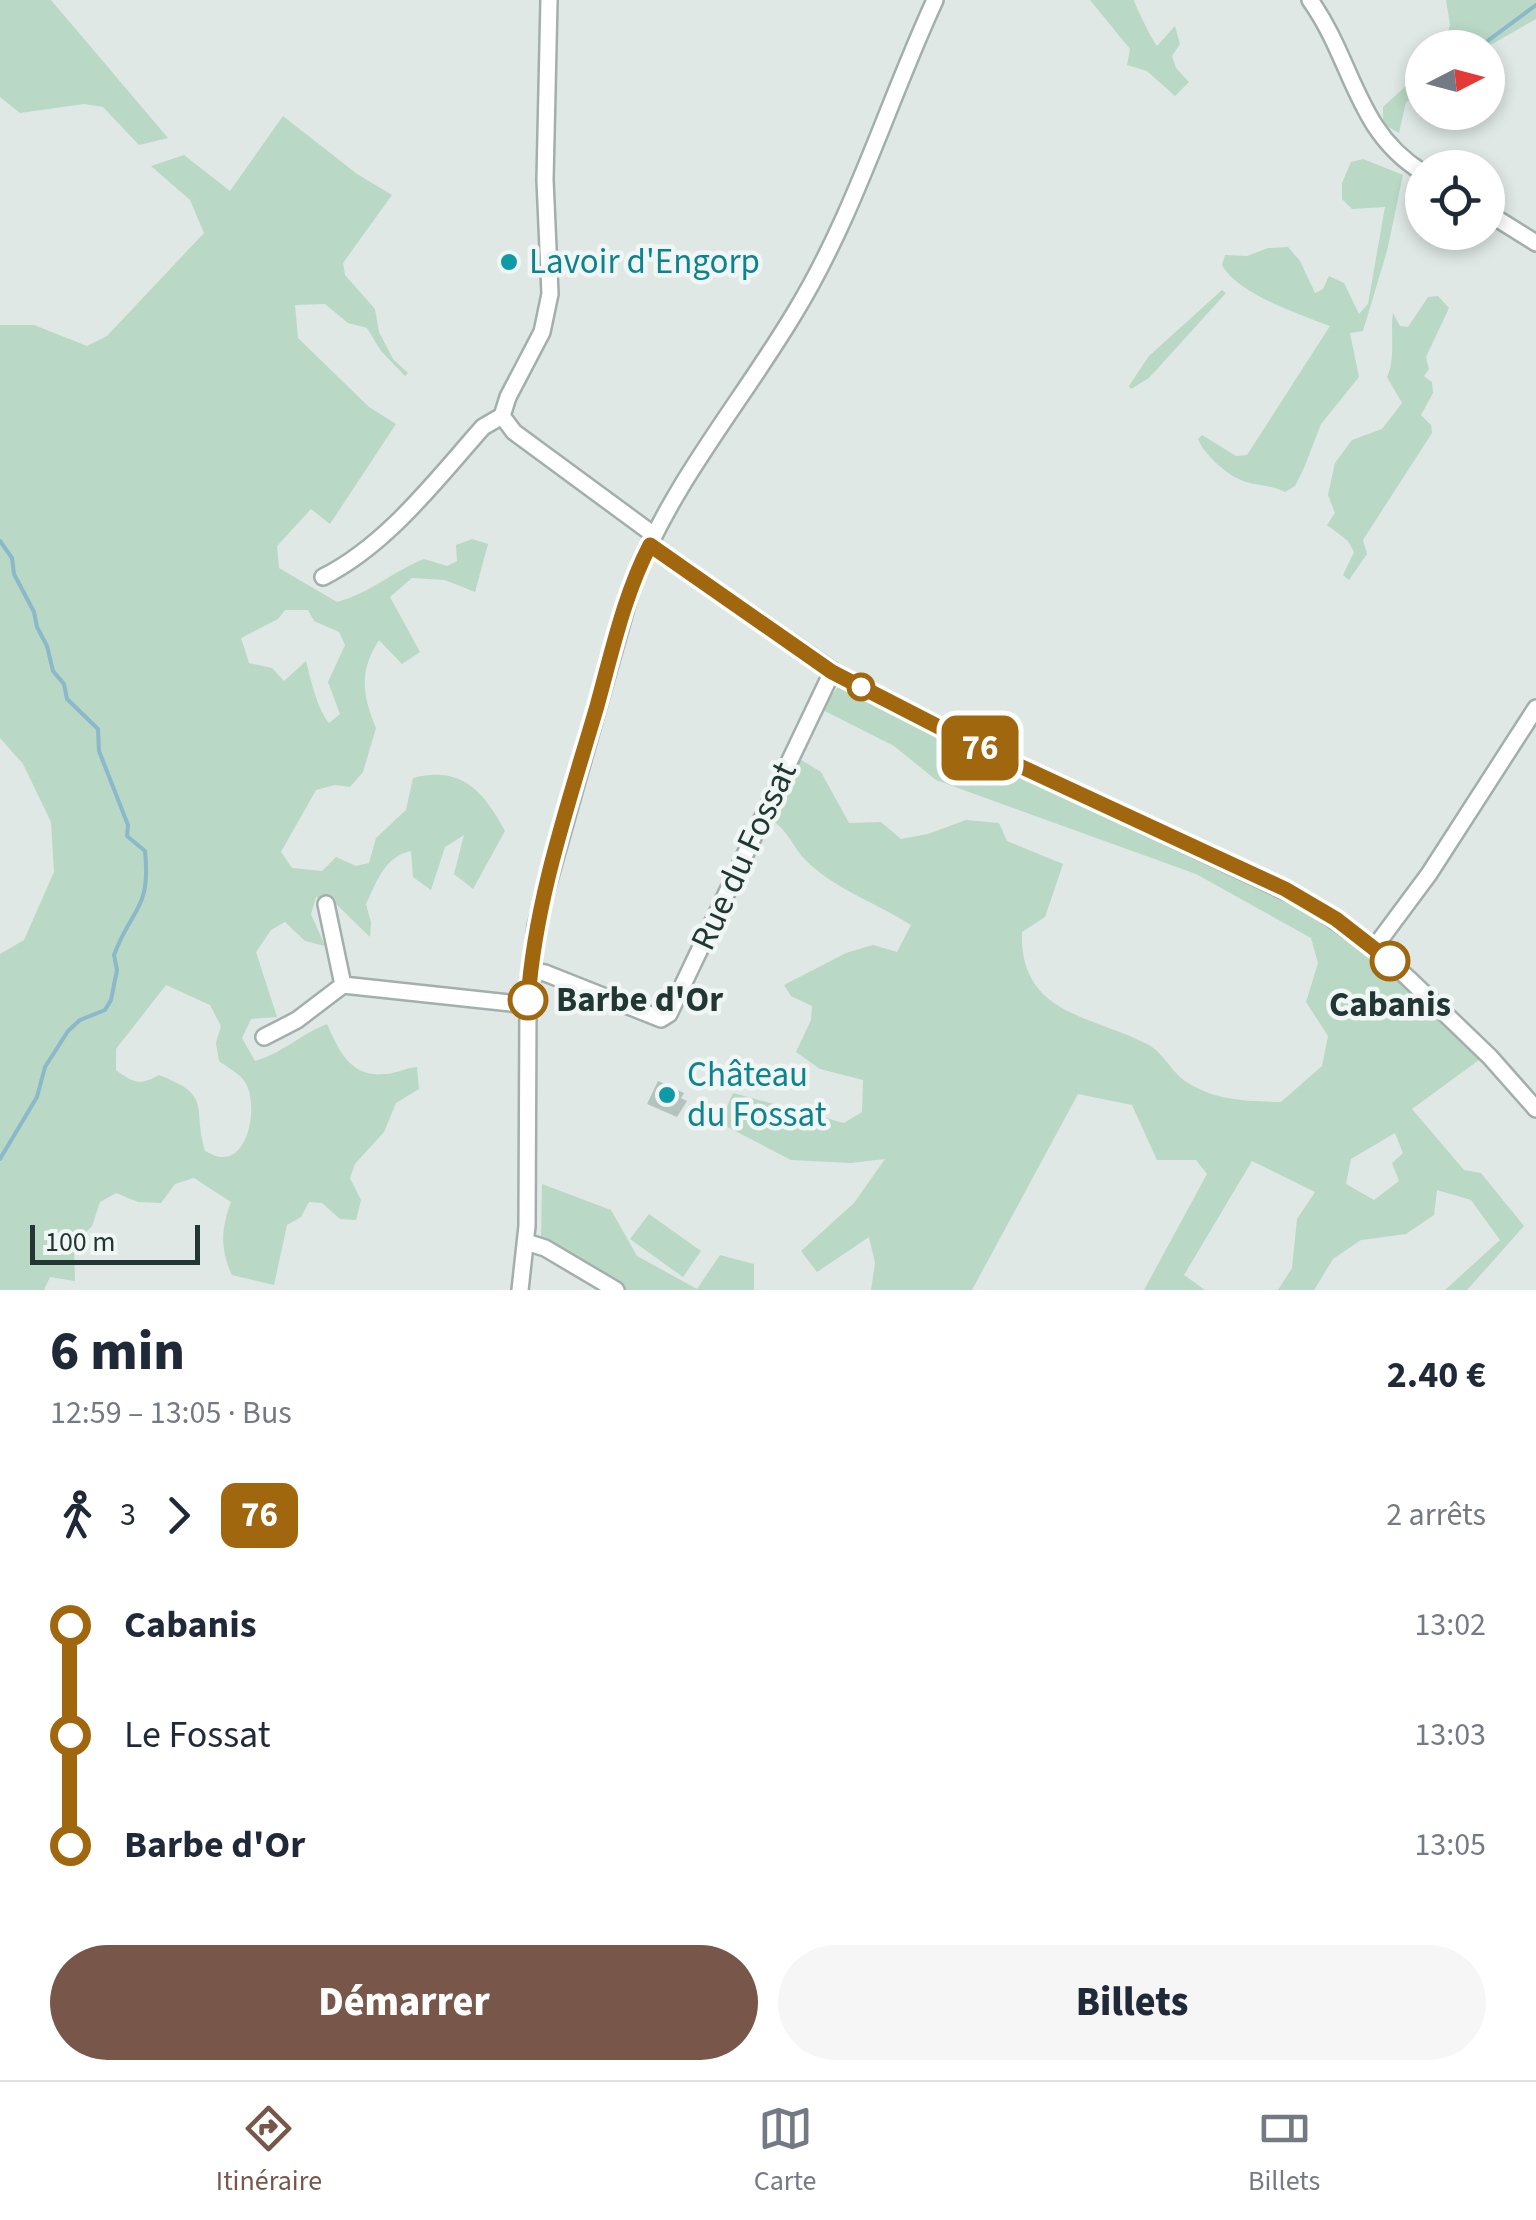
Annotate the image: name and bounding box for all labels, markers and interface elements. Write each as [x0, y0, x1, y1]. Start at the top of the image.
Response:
north arrow [1405, 30, 1505, 130]
map controls [1405, 30, 1505, 250]
button: locate [1405, 150, 1505, 250]
place label: Lavoir d'Engorp [529, 237, 760, 287]
marker: Lavoir d'Engorp [498, 251, 520, 273]
unlabelled marker [848, 674, 874, 700]
line badge: 76 [935, 716, 1025, 780]
text: 76 [962, 723, 998, 773]
street label: Rue du Fossat [678, 753, 810, 958]
marker: Cabanis [1371, 942, 1409, 980]
place label: Barbe d'Or [556, 975, 723, 1025]
place label: Cabanis [1329, 980, 1451, 1030]
marker: Barbe d'Or [509, 981, 547, 1019]
place label: Château du Fossat [687, 1050, 827, 1140]
marker: Château du Fossat [656, 1084, 678, 1106]
scale bar [30, 1220, 200, 1264]
text: 100 m [45, 1222, 116, 1262]
text: 6 min [50, 1313, 185, 1391]
text: 2.40 € [1387, 1348, 1486, 1402]
text: 12:59 – 13:05 · Bus [50, 1390, 292, 1436]
icon: walk [50, 1488, 105, 1543]
icon: forward [151, 1488, 206, 1543]
text: 76 [241, 1490, 278, 1540]
text: 3 [120, 1492, 136, 1538]
text: 2 arrêts [1386, 1492, 1486, 1538]
text: Cabanis [124, 1598, 257, 1652]
text: 13:02 [1414, 1602, 1486, 1648]
text: Le Fossat [124, 1708, 271, 1762]
text: 13:03 [1414, 1712, 1486, 1758]
text: Barbe d'Or [124, 1818, 306, 1872]
text: 13:05 [1414, 1822, 1486, 1868]
button: Démarrer [50, 1945, 758, 2060]
button: Billets [778, 1945, 1486, 2060]
tab: Itinéraire [216, 2101, 322, 2201]
tab: Carte [754, 2101, 816, 2201]
tab: Billets [1248, 2101, 1320, 2201]

